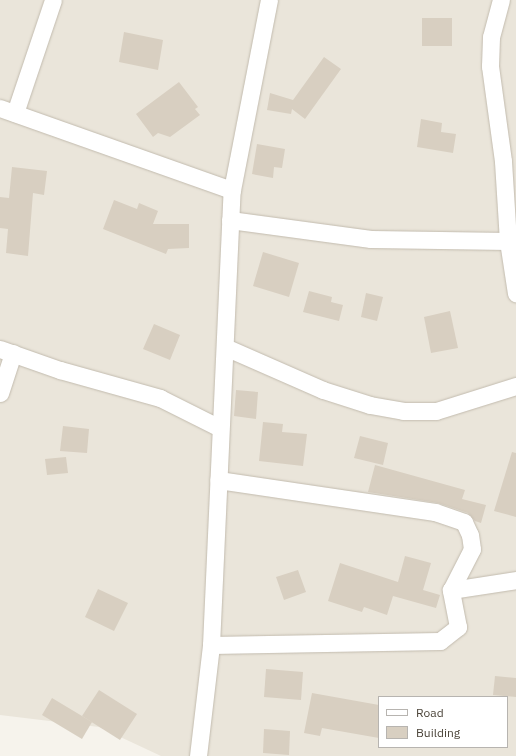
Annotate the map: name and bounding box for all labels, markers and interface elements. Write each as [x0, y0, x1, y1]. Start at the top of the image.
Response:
legend [378, 696, 508, 748]
text: Road [416, 705, 444, 720]
text: Building [416, 725, 460, 740]

